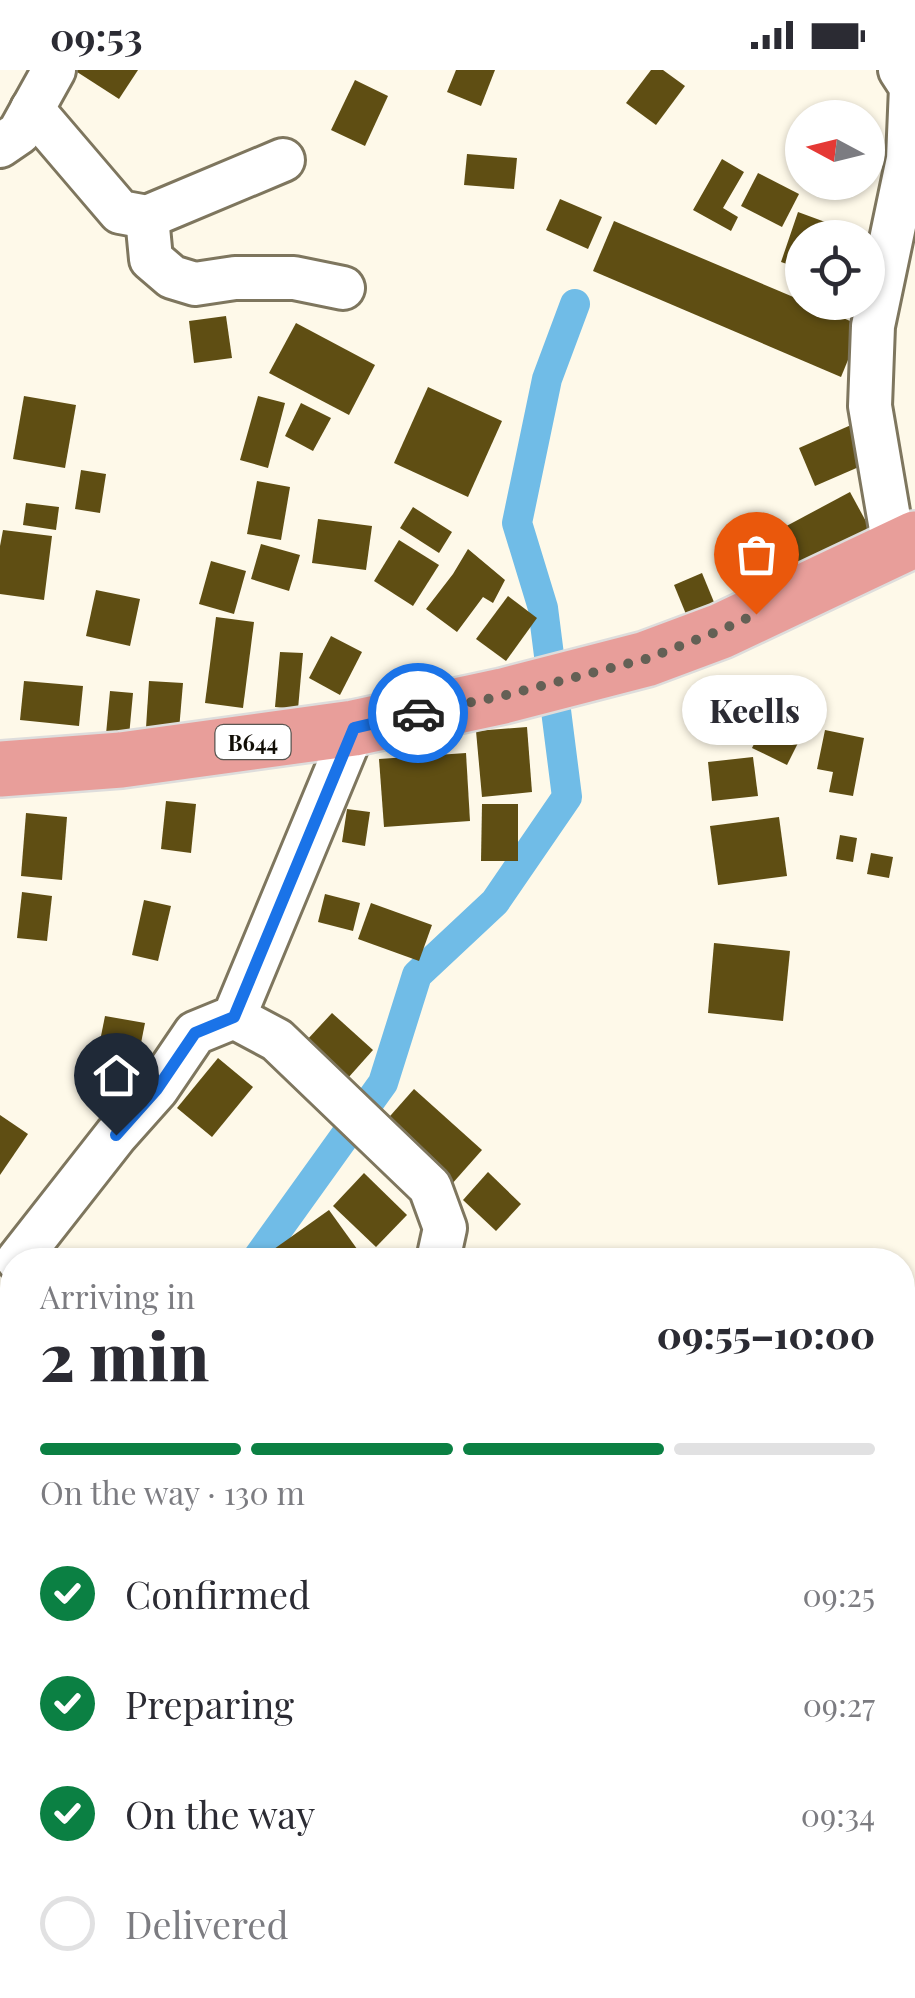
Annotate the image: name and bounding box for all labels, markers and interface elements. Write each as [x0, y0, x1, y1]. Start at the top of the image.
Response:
text: 09:53 [50, 10, 143, 61]
north arrow [785, 100, 885, 200]
map controls [785, 100, 885, 320]
button: locate [785, 220, 885, 320]
pin [714, 512, 799, 615]
icon: bag [729, 527, 784, 582]
courier [368, 663, 468, 763]
callout: Keells [684, 674, 828, 744]
icon: car [391, 686, 446, 741]
text: Keells [709, 688, 800, 731]
road number: B644 [216, 725, 290, 759]
pin [74, 1033, 159, 1136]
icon: home [89, 1048, 144, 1103]
text: Arriving in [40, 1274, 195, 1317]
text: 09:55–10:00 [657, 1308, 875, 1359]
text: 2 min [40, 1311, 209, 1397]
text: On the way · 130 m [40, 1470, 305, 1513]
icon: check [40, 1566, 95, 1621]
text: Confirmed [125, 1568, 310, 1619]
text: 09:25 [802, 1572, 875, 1615]
icon: check [40, 1676, 95, 1731]
text: Preparing [125, 1678, 294, 1729]
text: 09:27 [803, 1682, 875, 1725]
icon: check [40, 1786, 95, 1841]
text: On the way [125, 1788, 315, 1839]
text: 09:34 [801, 1792, 875, 1835]
text: Delivered [125, 1898, 289, 1949]

